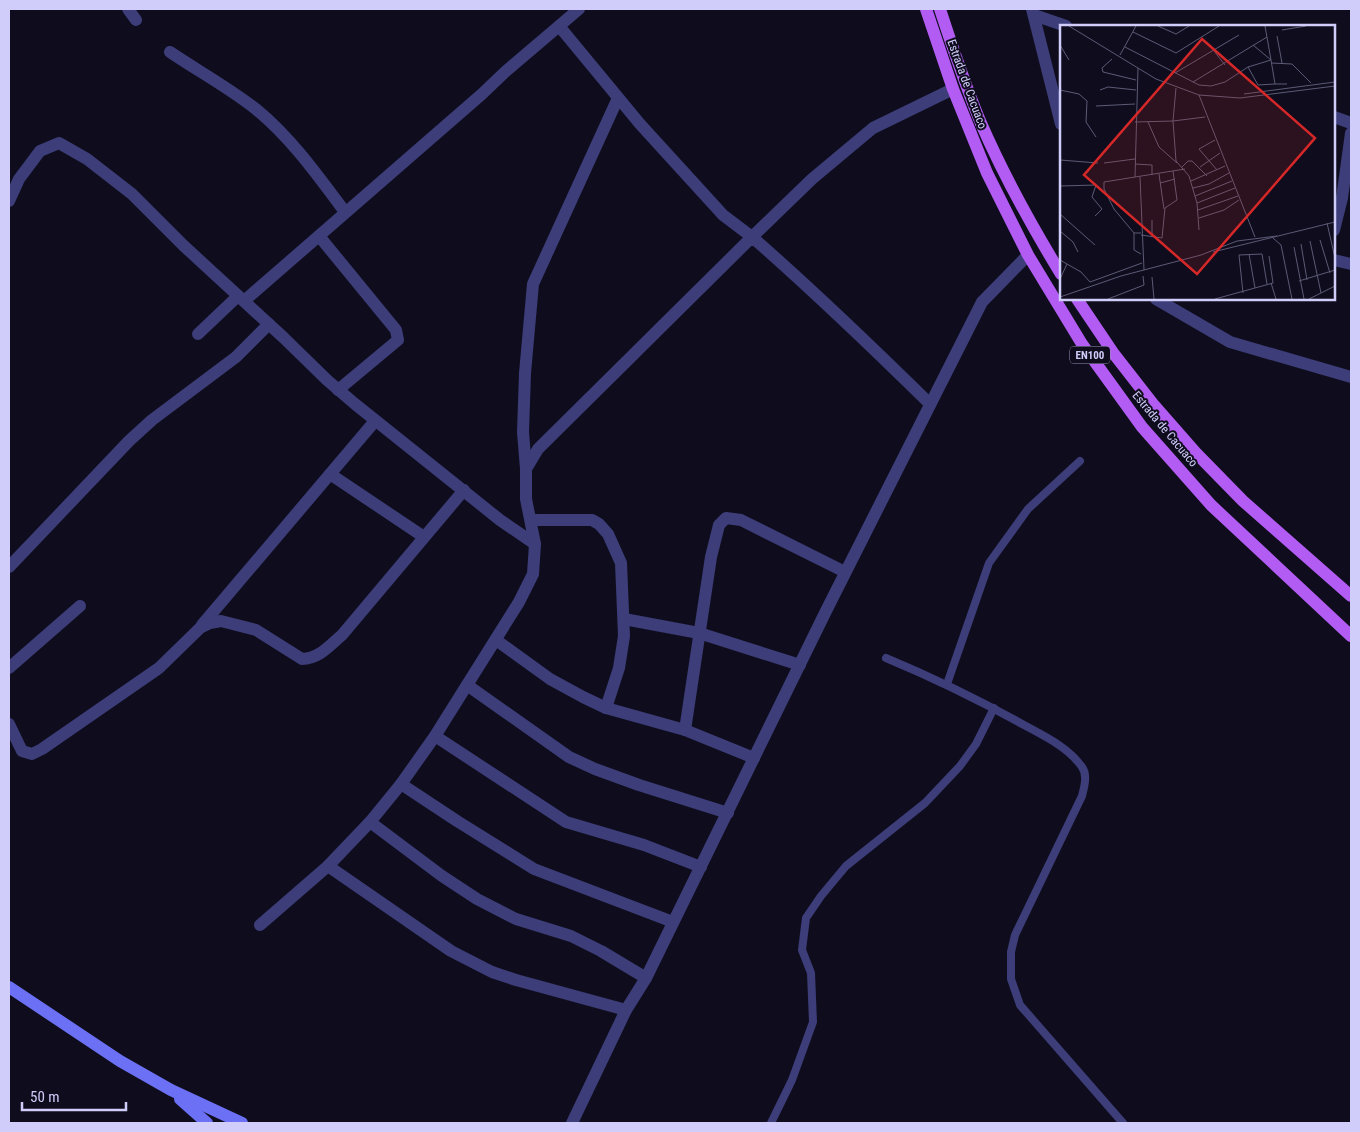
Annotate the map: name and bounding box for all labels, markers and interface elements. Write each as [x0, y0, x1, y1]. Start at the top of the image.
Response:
inset map [1060, 25, 1335, 300]
street label: Estrada de Cacuaco [944, 37, 990, 131]
road number: EN100 [1070, 346, 1110, 364]
street label: Estrada de Cacuaco [1129, 388, 1201, 470]
scale bar [22, 1080, 126, 1112]
text: 50 m [30, 1088, 60, 1106]

